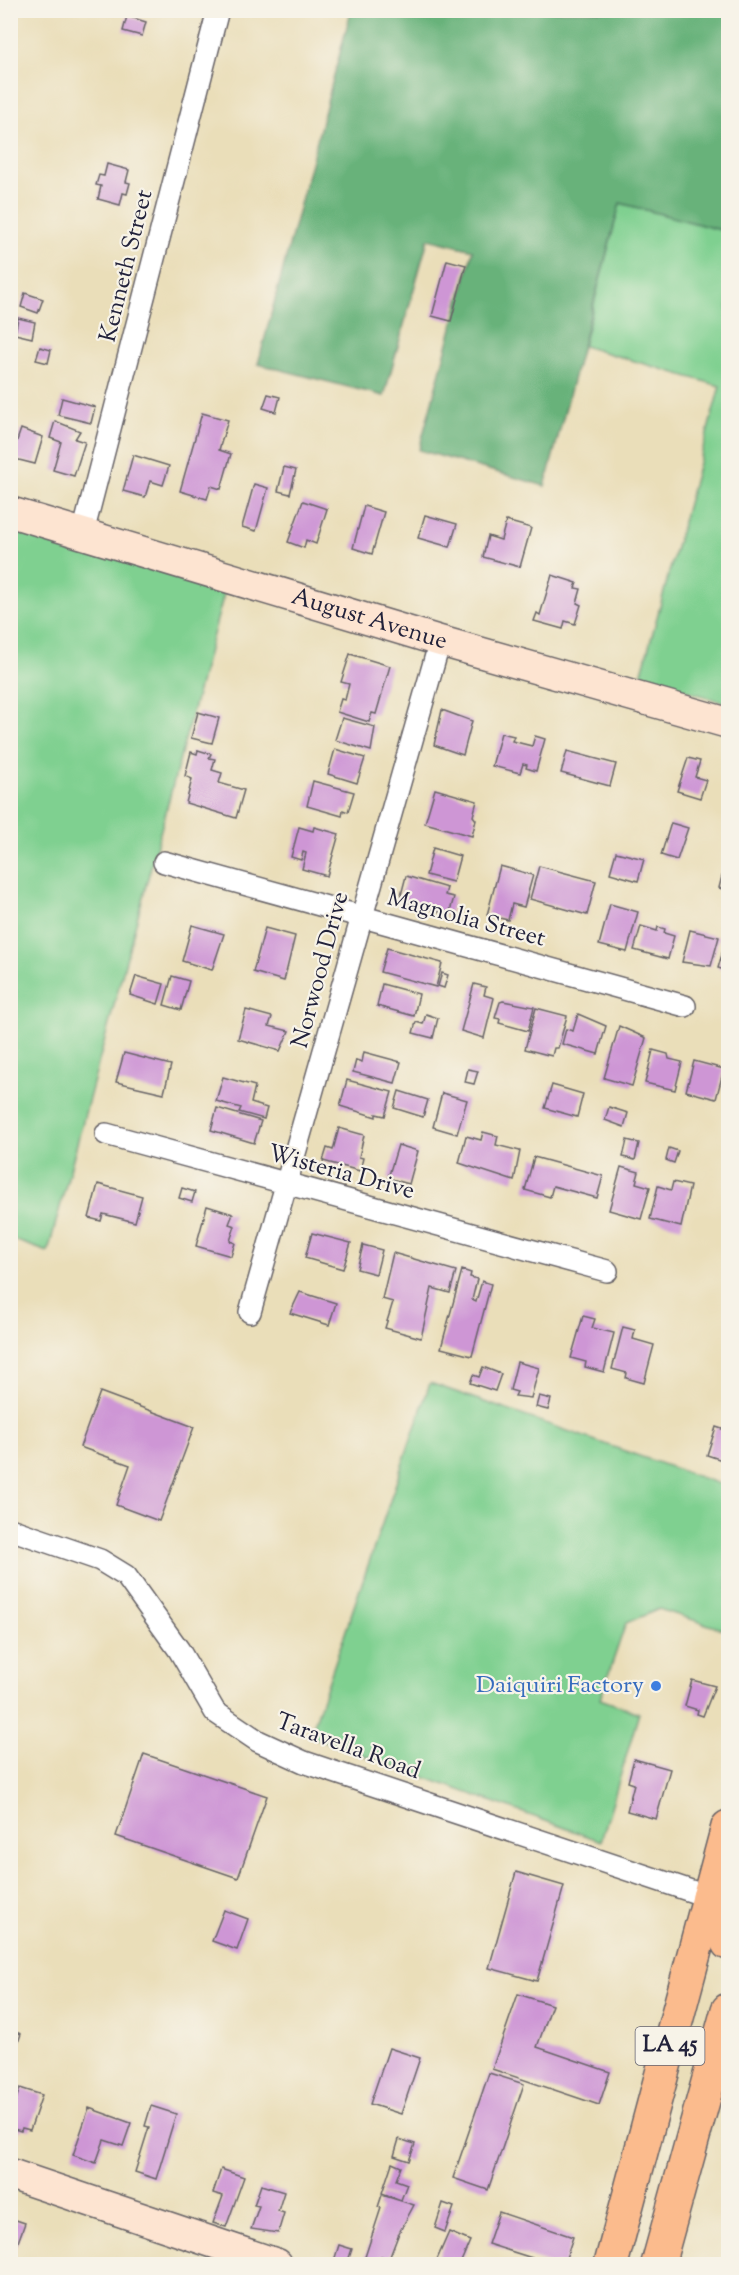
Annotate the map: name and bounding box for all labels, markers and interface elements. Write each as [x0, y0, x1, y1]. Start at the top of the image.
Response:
street label: Kenneth Street [92, 186, 162, 346]
street label: August Avenue [287, 580, 451, 659]
street label: Magnolia Street [383, 881, 549, 957]
street label: Norwood Drive [284, 888, 358, 1052]
street label: Wisteria Drive [264, 1137, 418, 1209]
place label: Daiquiri Factory [476, 1669, 644, 1703]
marker: Daiquiri Factory [649, 1679, 663, 1693]
street label: Taravella Road [271, 1705, 425, 1789]
road number: LA 45 [636, 2027, 704, 2065]

